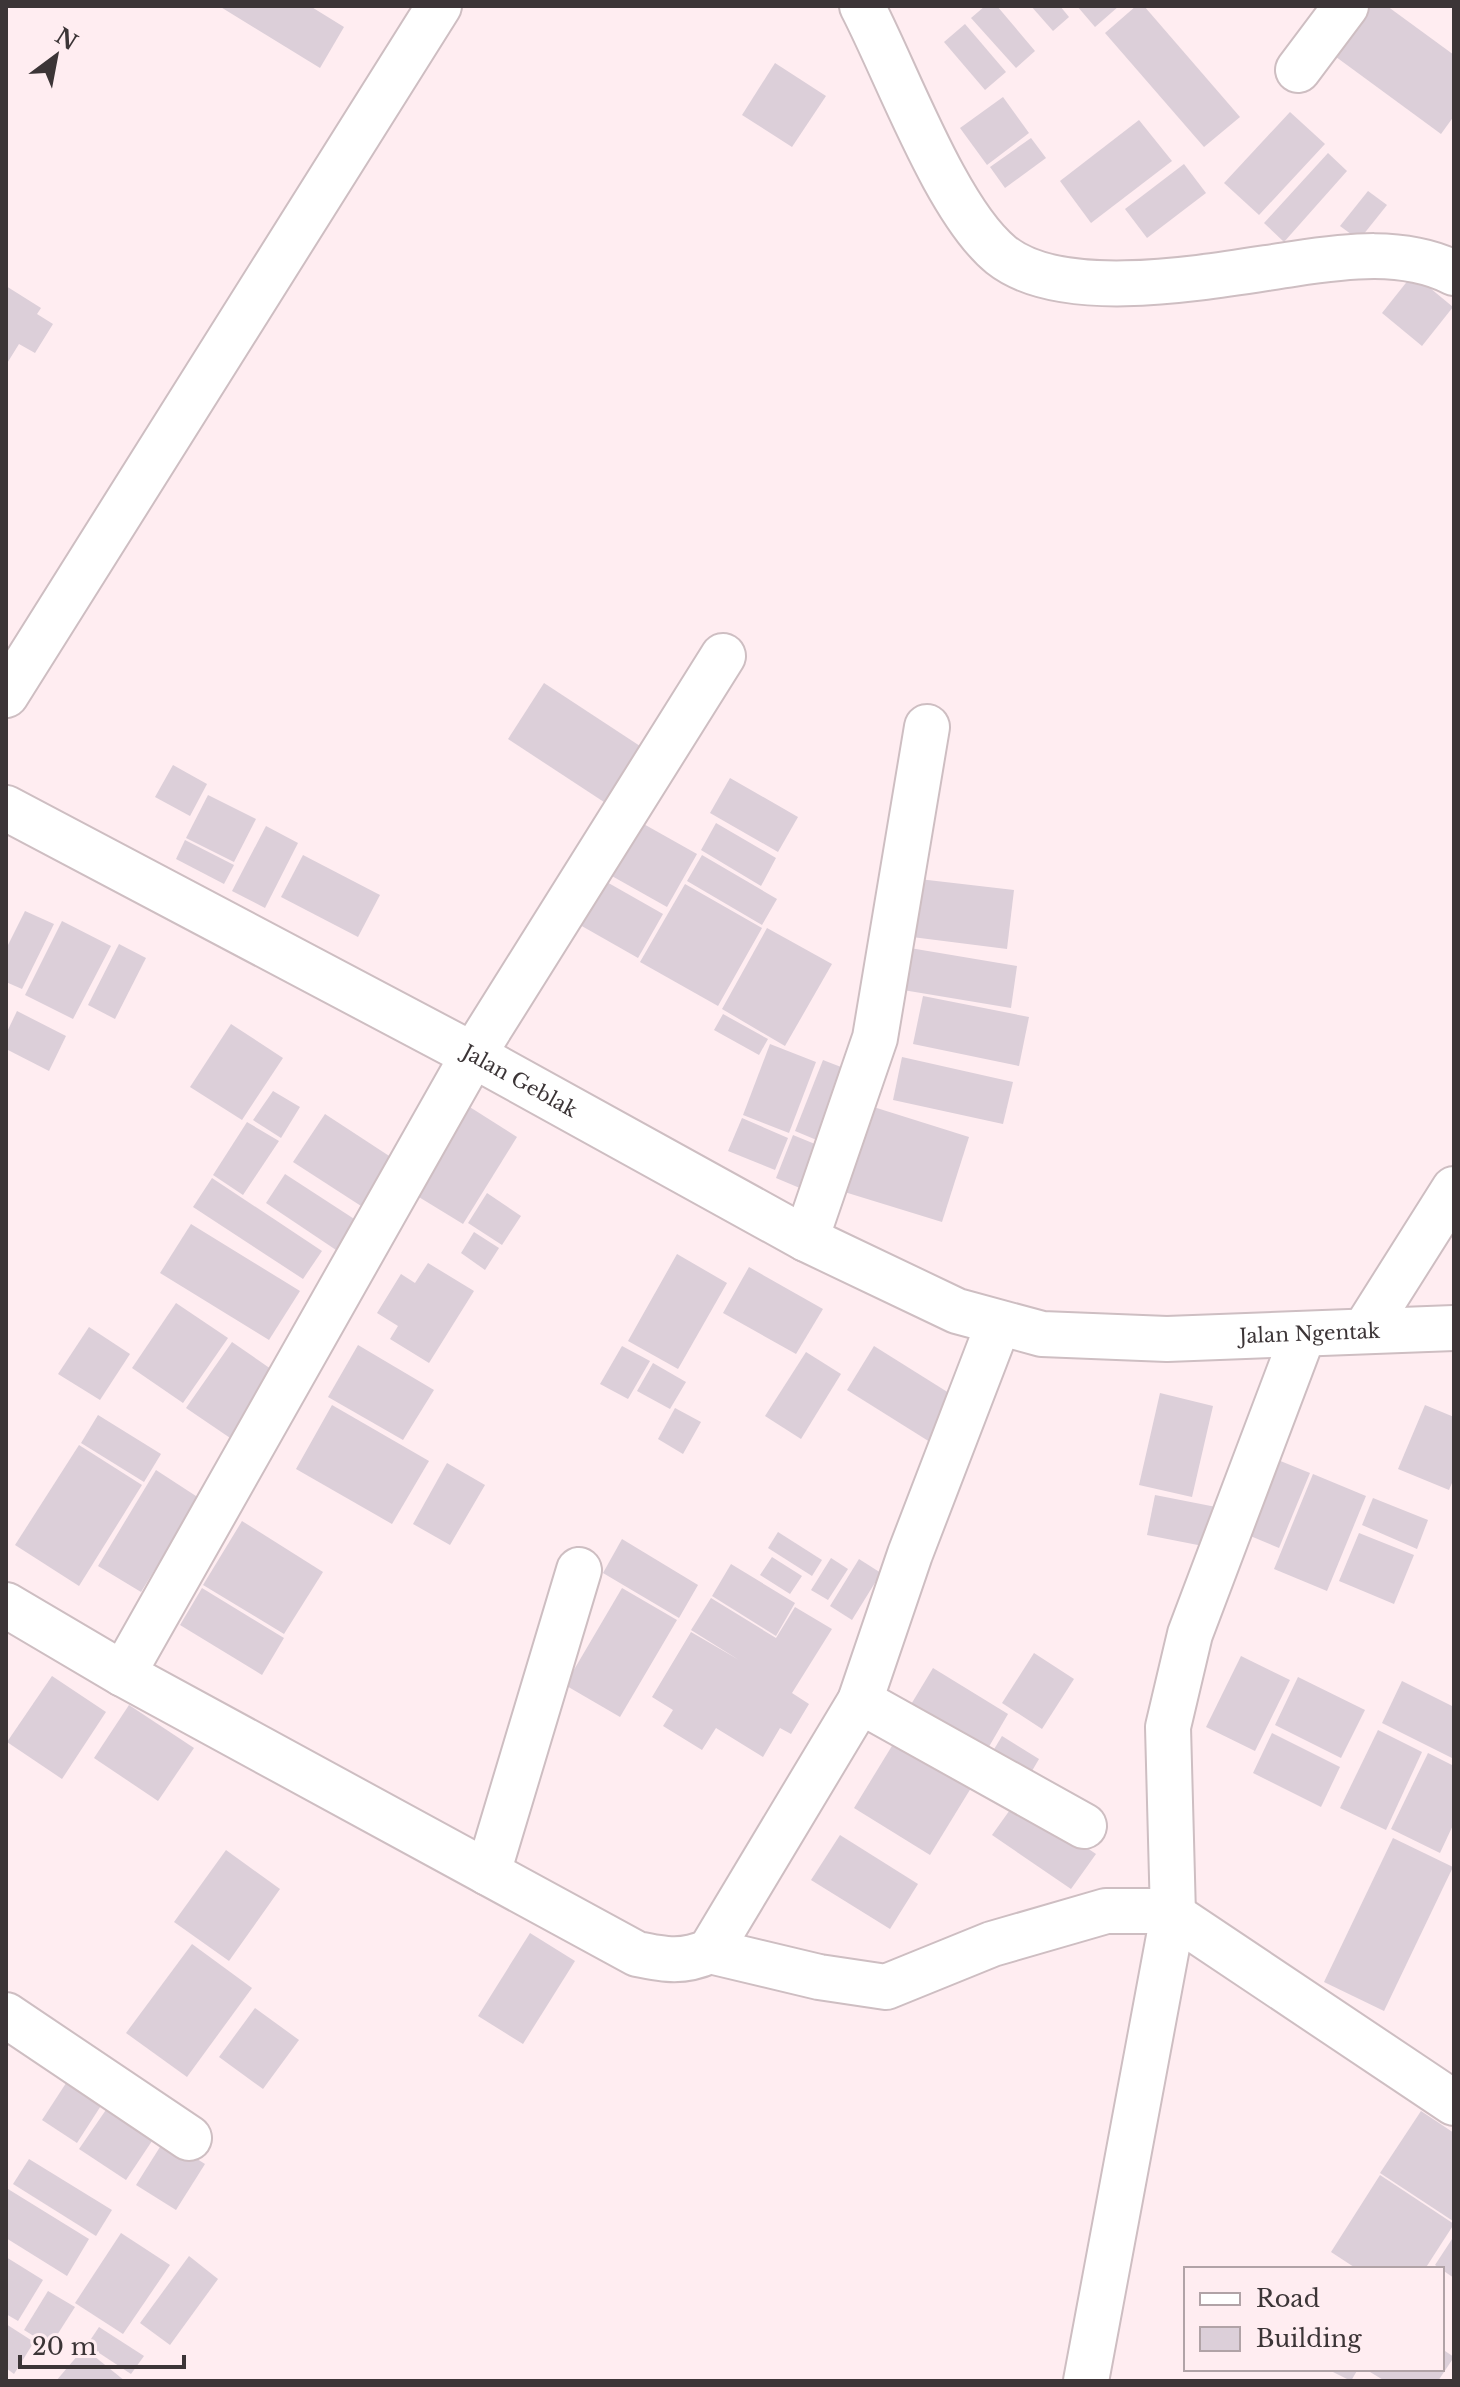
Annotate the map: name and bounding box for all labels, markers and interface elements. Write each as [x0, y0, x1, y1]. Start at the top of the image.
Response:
north arrow [16, 16, 96, 96]
text: N [50, 23, 83, 57]
street label: Jalan Geblak [456, 1038, 582, 1123]
street label: Jalan Ngentak [1236, 1319, 1381, 1348]
legend [1184, 2267, 1444, 2371]
text: Road [1256, 2284, 1320, 2313]
scale bar [20, 2319, 184, 2369]
text: Building [1256, 2324, 1362, 2353]
text: 20 m [32, 2332, 97, 2361]

